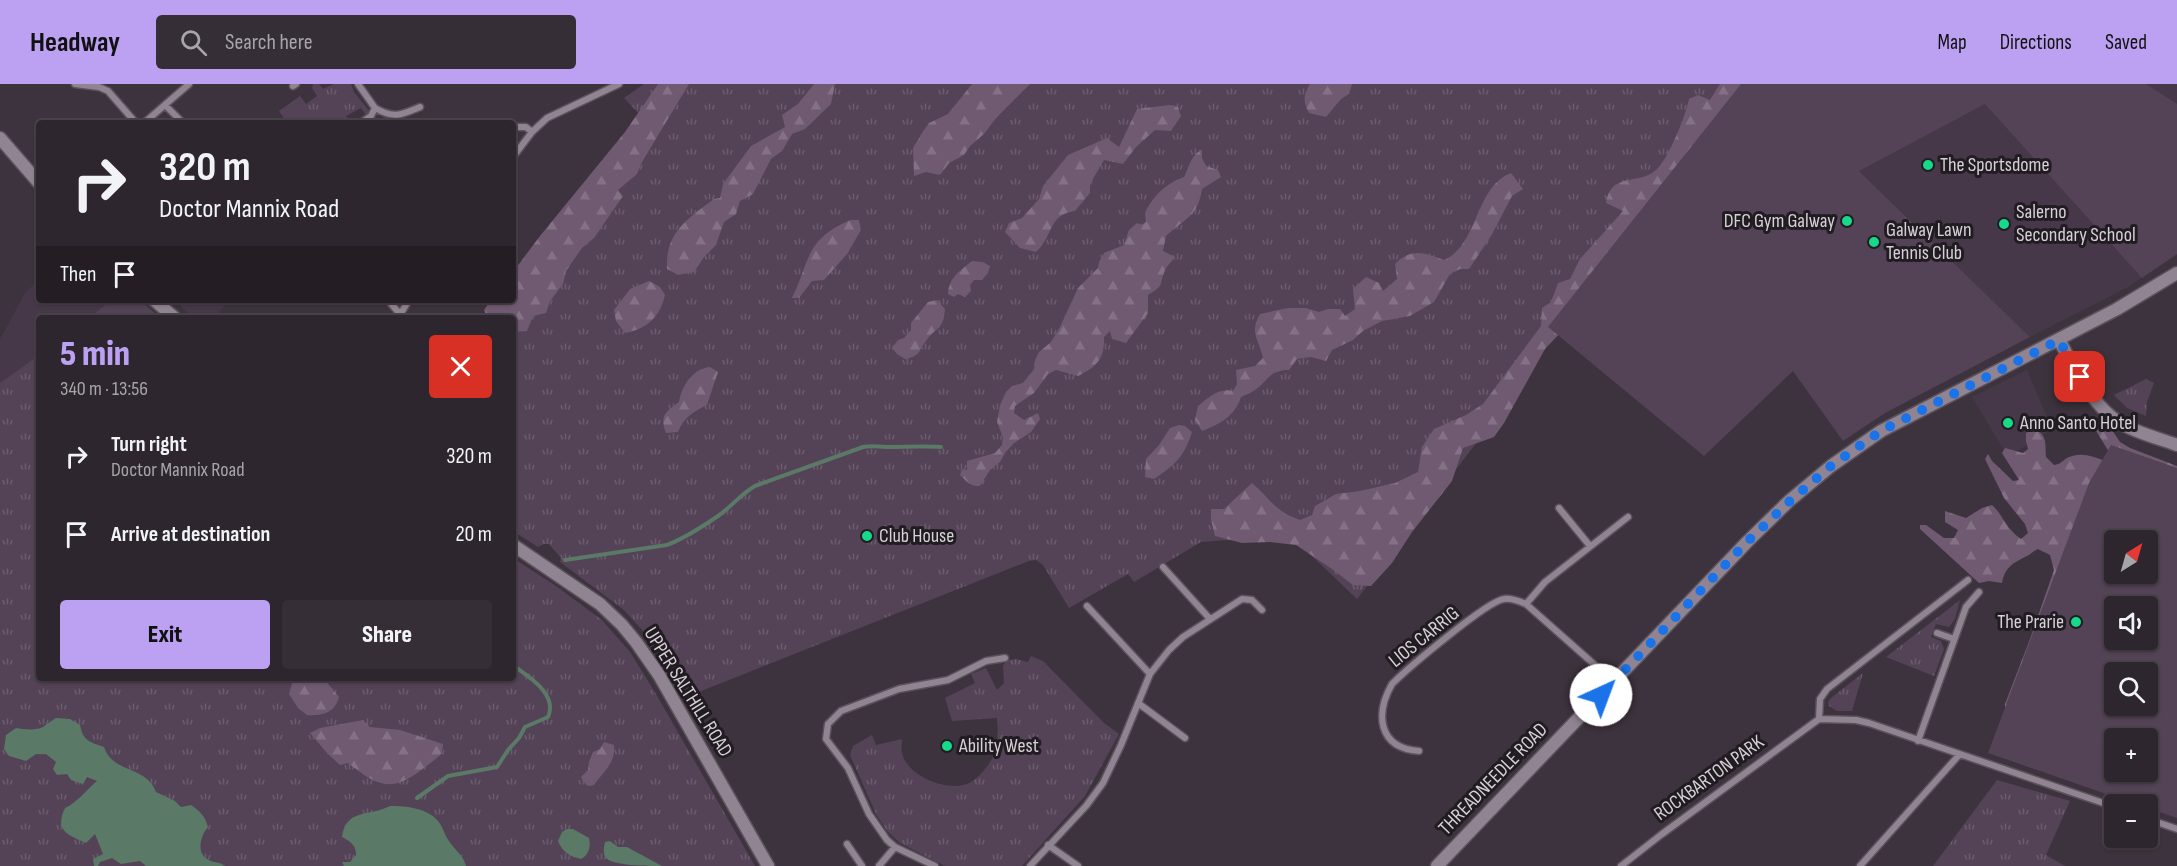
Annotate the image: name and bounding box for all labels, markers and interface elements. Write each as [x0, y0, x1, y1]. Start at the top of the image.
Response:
search box [156, 15, 576, 69]
text: Headway [30, 26, 120, 59]
icon: search [177, 26, 210, 59]
text: Search here [225, 29, 312, 56]
text: Map [1937, 30, 1967, 55]
text: Directions [2000, 30, 2072, 55]
text: Saved [2105, 30, 2147, 55]
text: 320 m [159, 142, 251, 193]
icon: right [60, 144, 138, 222]
place label: The Sportsdome [1940, 153, 2050, 177]
marker: The Sportsdome [1921, 158, 1935, 172]
text: Doctor Mannix Road [159, 193, 339, 225]
place label: Salerno Secondary School [2016, 200, 2136, 247]
place label: DFC Gym Galway [1724, 209, 1835, 233]
marker: DFC Gym Galway [1840, 214, 1854, 228]
marker: Salerno Secondary School [1997, 217, 2011, 231]
place label: Galway Lawn Tennis Club [1886, 218, 1972, 265]
marker: Galway Lawn Tennis Club [1867, 235, 1881, 249]
icon: arrive [108, 258, 141, 291]
text: Then [60, 261, 96, 288]
text: 5 min [60, 333, 130, 376]
button: close [429, 335, 492, 398]
pin [2054, 351, 2105, 402]
icon: arrive [2063, 360, 2096, 393]
text: 340 m · 13:56 [60, 377, 148, 401]
place label: Anno Santo Hotel [2019, 411, 2136, 435]
marker: Anno Santo Hotel [2001, 416, 2015, 430]
text: Turn right [111, 431, 187, 458]
icon: right [60, 440, 93, 473]
text: 320 m [446, 443, 492, 470]
text: Doctor Mannix Road [111, 458, 245, 482]
icon: arrive [60, 518, 93, 551]
text: Arrive at destination [111, 521, 270, 548]
text: 20 m [456, 521, 492, 548]
place label: Club House [879, 524, 954, 548]
marker: Club House [860, 529, 874, 543]
north arrow [2104, 530, 2158, 584]
map controls [2104, 530, 2158, 848]
button: sound [2104, 596, 2158, 650]
button: Exit [60, 600, 270, 669]
button: Share [282, 600, 492, 669]
street label: LIOS CARRIG [1384, 601, 1464, 673]
place label: The Prarie [1997, 610, 2064, 634]
marker: The Prarie [2069, 615, 2083, 629]
street label: UPPER SALTHILL ROAD [639, 623, 737, 761]
button: search [2104, 662, 2158, 716]
position arrow [1569, 663, 1633, 727]
street label: THREADNEEDLE ROAD [1433, 718, 1553, 840]
button: + [2104, 728, 2158, 782]
street label: ROCKBARTON PARK [1649, 730, 1769, 826]
place label: Ability West [958, 734, 1039, 758]
marker: Ability West [940, 739, 954, 753]
button: − [2104, 794, 2158, 848]

